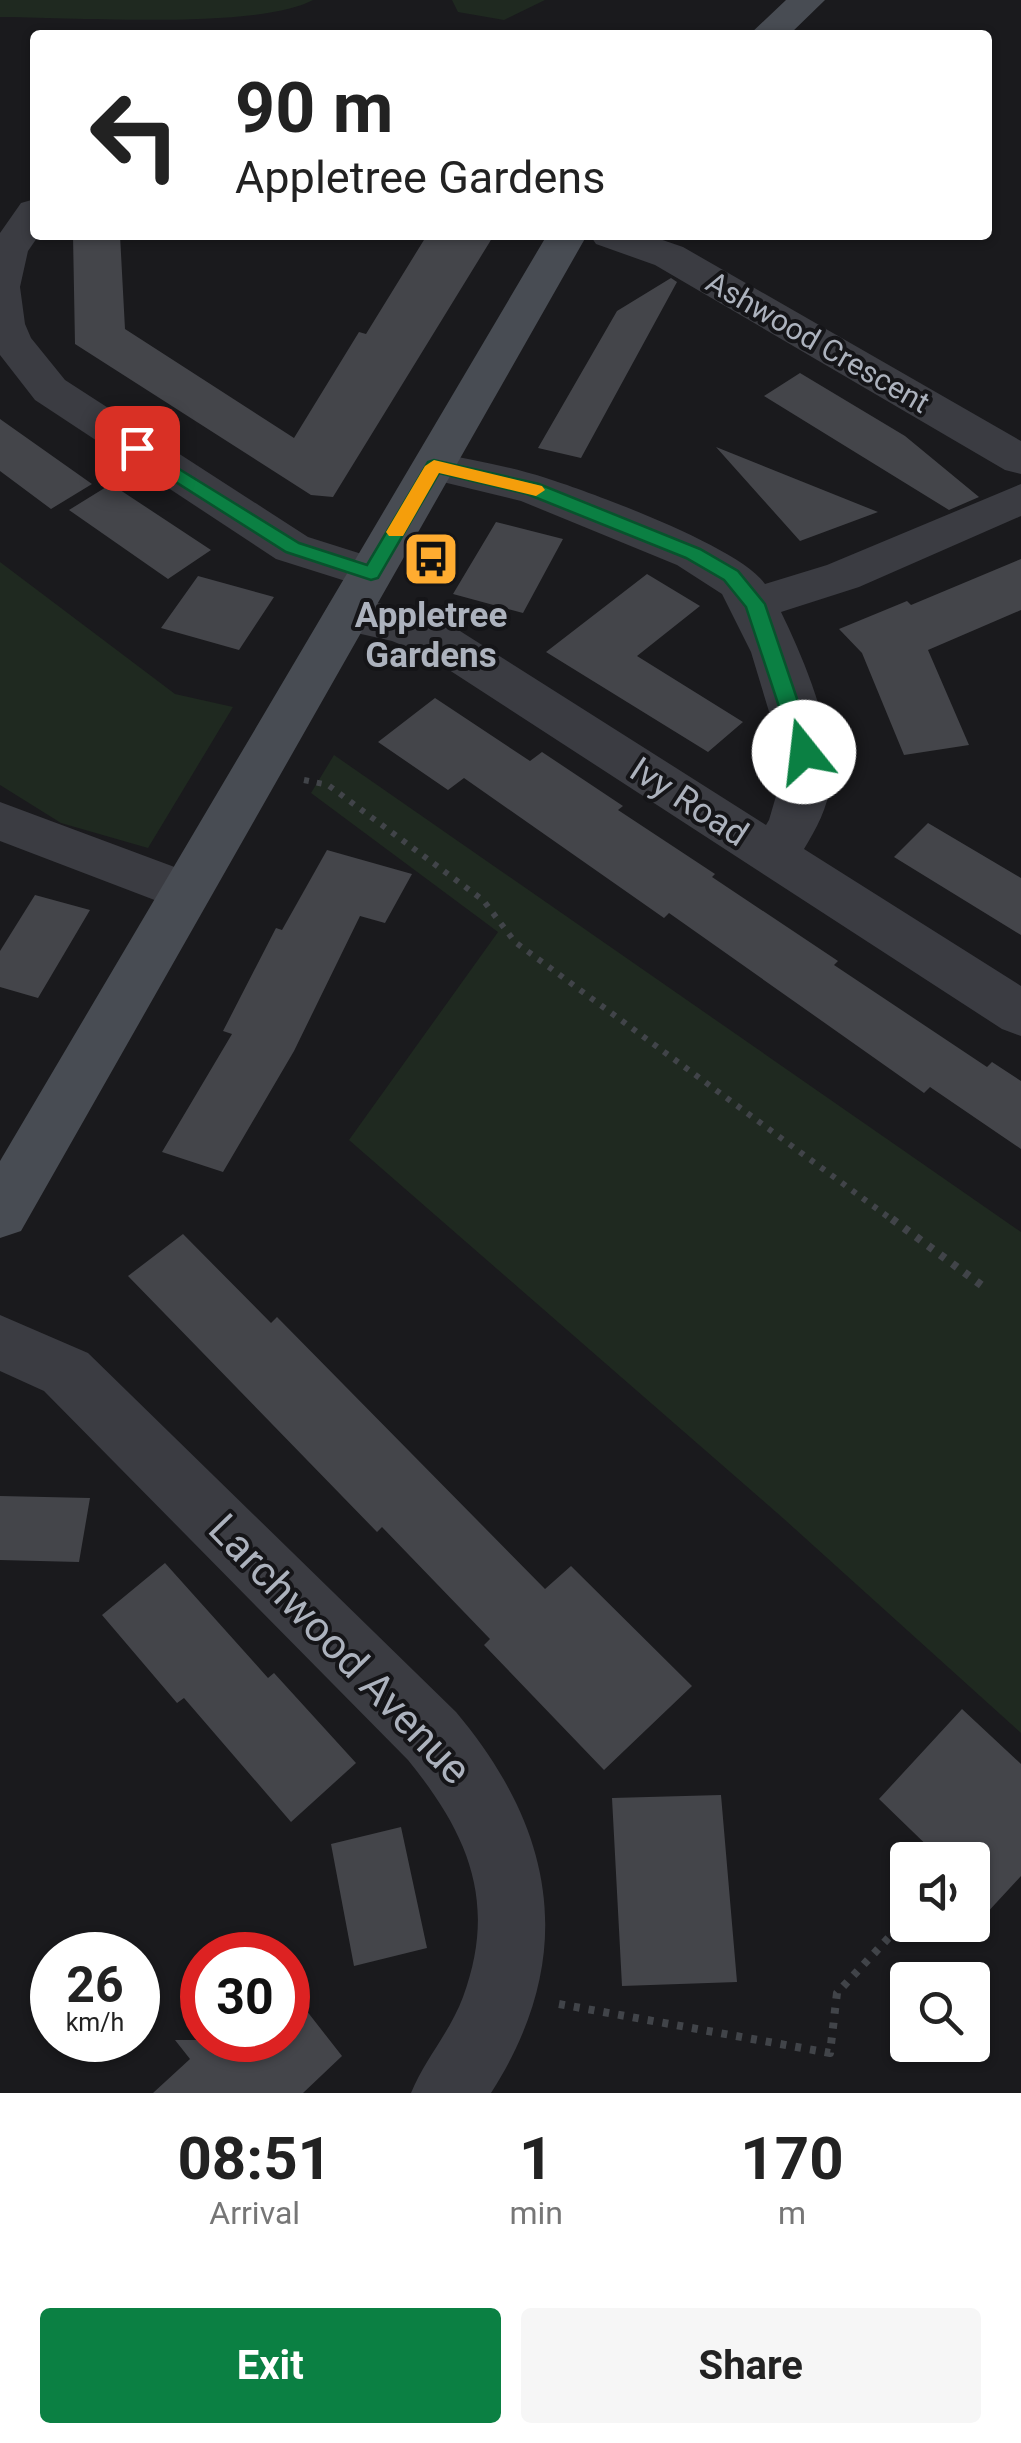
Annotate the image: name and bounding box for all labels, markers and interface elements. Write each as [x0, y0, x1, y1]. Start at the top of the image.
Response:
text: 90 m [235, 67, 393, 149]
icon: left [70, 70, 200, 200]
text: Appletree Gardens [235, 151, 605, 204]
street label: Ashwood Crescent [700, 264, 936, 420]
pin [95, 406, 180, 491]
icon: arrive [110, 421, 165, 476]
bus stop icon: Appletree Gardens [401, 529, 461, 589]
place label: Appletree Gardens [355, 595, 507, 676]
position arrow [752, 700, 856, 804]
street label: Ivy Road [622, 749, 756, 855]
street label: Larchwood Avenue [199, 1504, 481, 1794]
map controls [890, 1842, 990, 2062]
button: sound [890, 1842, 990, 1942]
speed limit sign: 30 [180, 1932, 310, 2062]
text: 26 [66, 1956, 124, 2014]
button: search [890, 1962, 990, 2062]
text: km/h [66, 2008, 124, 2037]
text: 08:51 [177, 2123, 332, 2194]
text: 1 [519, 2123, 553, 2194]
text: 170 [740, 2123, 844, 2194]
text: Arrival [209, 2194, 300, 2232]
text: min [509, 2194, 563, 2232]
text: m [778, 2194, 806, 2232]
button: Exit [40, 2308, 501, 2423]
button: Share [521, 2308, 981, 2423]

